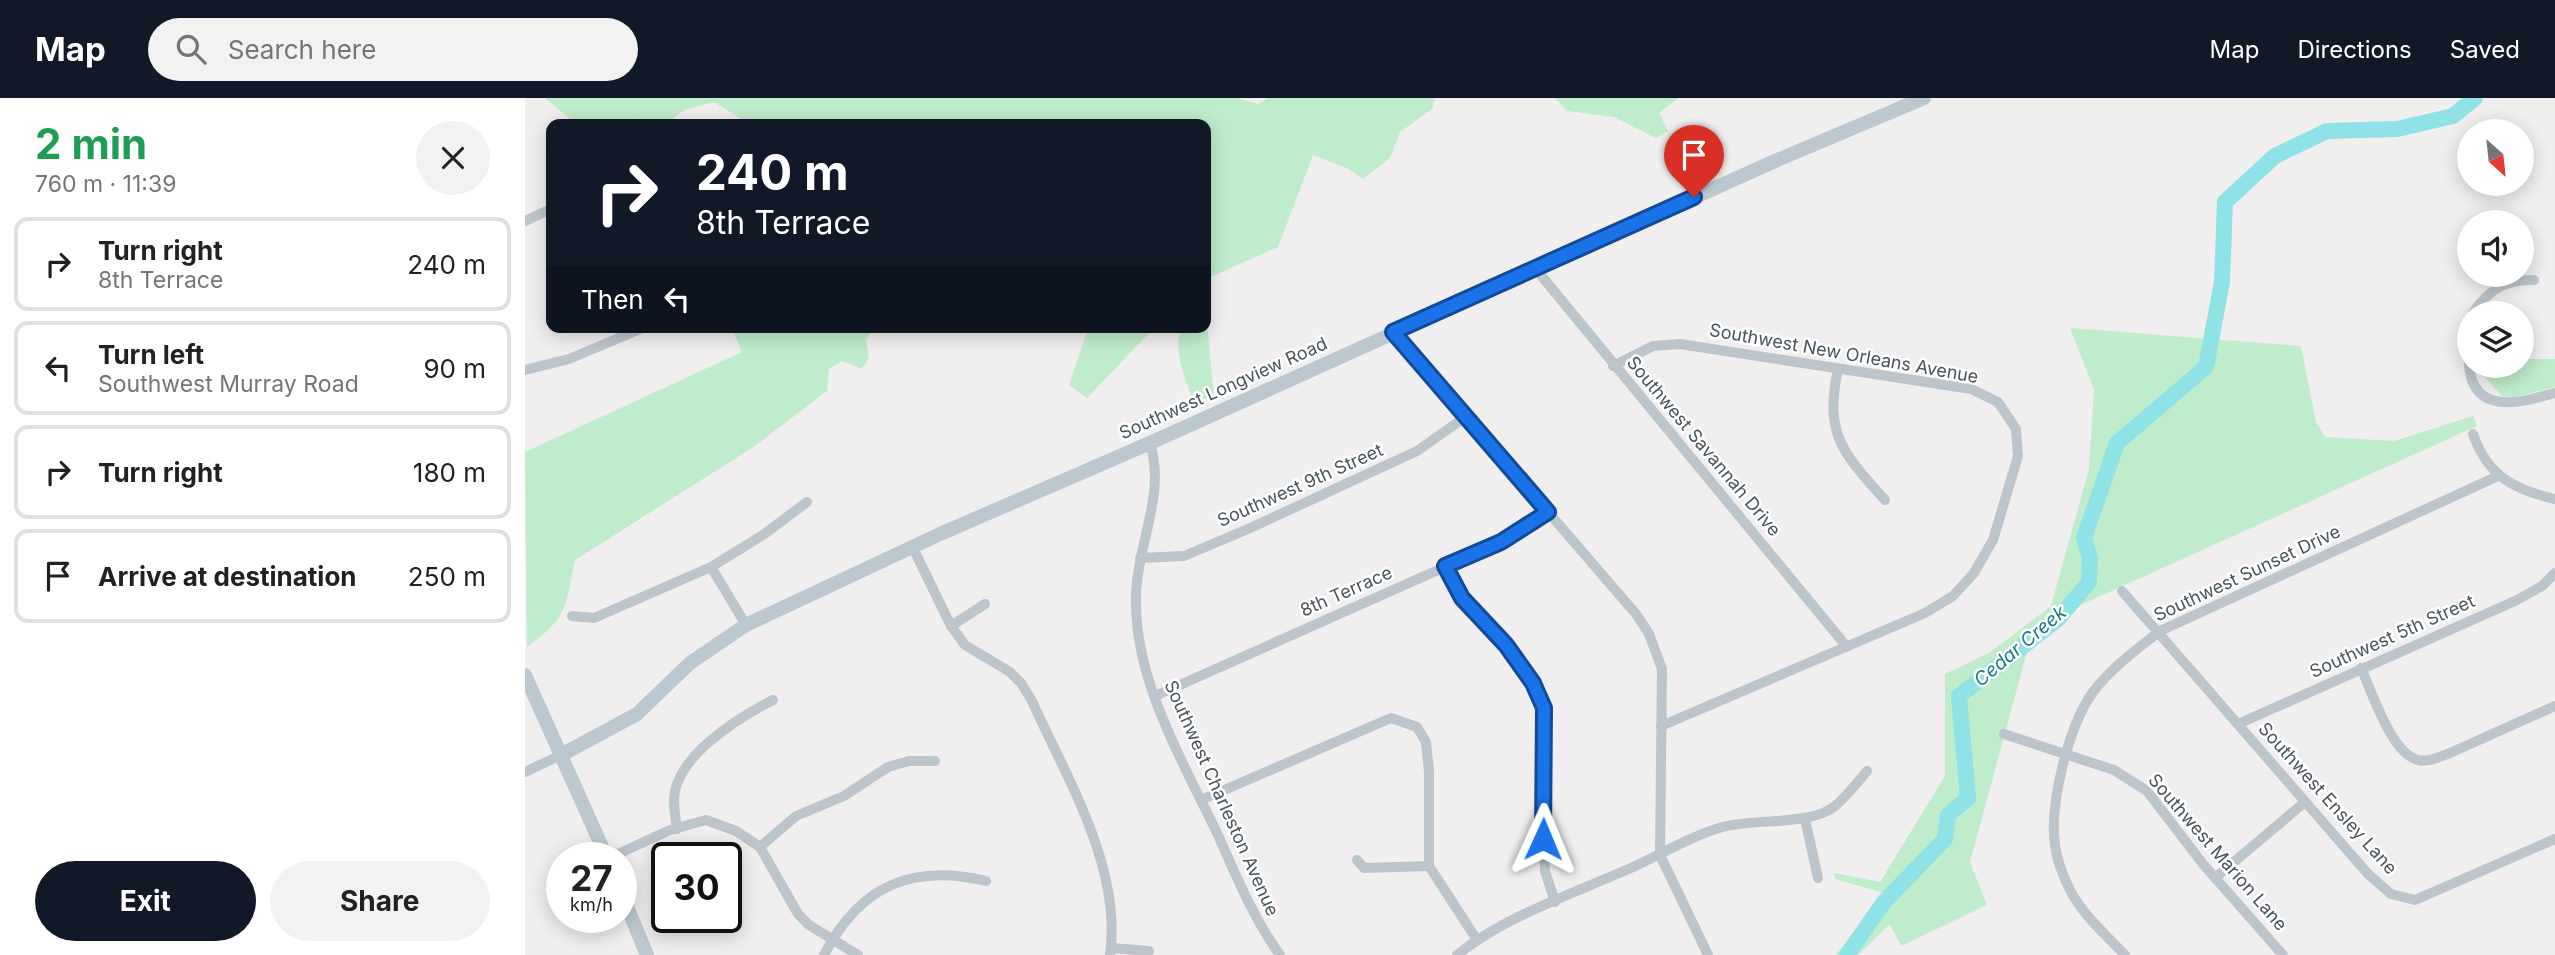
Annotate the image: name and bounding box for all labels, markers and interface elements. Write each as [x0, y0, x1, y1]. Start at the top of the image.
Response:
search box [148, 18, 638, 81]
text: Map [35, 29, 106, 69]
icon: search [172, 30, 210, 68]
text: Search here [228, 34, 376, 65]
text: Map [2210, 35, 2259, 64]
text: Directions [2297, 35, 2412, 64]
text: Saved [2450, 35, 2520, 64]
text: 2 min [35, 118, 147, 169]
north arrow [2457, 119, 2534, 196]
map controls [2457, 119, 2534, 378]
button: close [416, 121, 490, 195]
pin [1664, 125, 1724, 197]
icon: arrive [1675, 136, 1713, 174]
text: 240 m [696, 143, 849, 202]
icon: right [581, 147, 672, 238]
text: 760 m · 11:39 [35, 170, 176, 198]
text: 8th Terrace [696, 203, 871, 242]
button: sound [2457, 210, 2534, 287]
text: Turn right [98, 235, 223, 266]
icon: right [39, 245, 77, 283]
text: 240 m [407, 249, 486, 280]
text: 8th Terrace [98, 266, 223, 294]
icon: left [658, 280, 696, 318]
text: Then [581, 284, 644, 315]
button: layers [2457, 301, 2534, 378]
street label: Southwest New Orleans Avenue [1708, 319, 1980, 387]
street label: Southwest Longview Road [1116, 333, 1330, 443]
text: Turn left [98, 339, 204, 370]
icon: left [39, 349, 77, 387]
street label: Southwest Savannah Drive [1623, 352, 1785, 540]
text: 90 m [423, 353, 486, 384]
text: Southwest Murray Road [98, 370, 359, 398]
street label: Southwest 9th Street [1214, 439, 1386, 531]
icon: right [39, 453, 77, 491]
text: Turn right [98, 457, 223, 488]
text: 180 m [413, 457, 486, 488]
street label: Southwest Sunset Drive [2150, 521, 2344, 625]
icon: arrive [39, 557, 77, 595]
text: Arrive at destination [98, 561, 357, 592]
text: 250 m [408, 561, 486, 592]
street label: 8th Terrace [1297, 561, 1395, 621]
street label: Southwest 5th Street [2306, 590, 2478, 682]
water label: Cedar Creek [1969, 600, 2071, 691]
street label: Southwest Charleston Avenue [1160, 677, 1284, 919]
street label: Southwest Ensley Lane [2254, 718, 2402, 878]
street label: Southwest Marion Lane [2144, 769, 2292, 935]
position arrow [1506, 802, 1580, 876]
speed limit sign: 30 [651, 842, 742, 933]
text: 27 [570, 857, 613, 899]
button: Exit [35, 861, 256, 941]
button: Share [270, 861, 490, 941]
text: km/h [570, 894, 613, 915]

